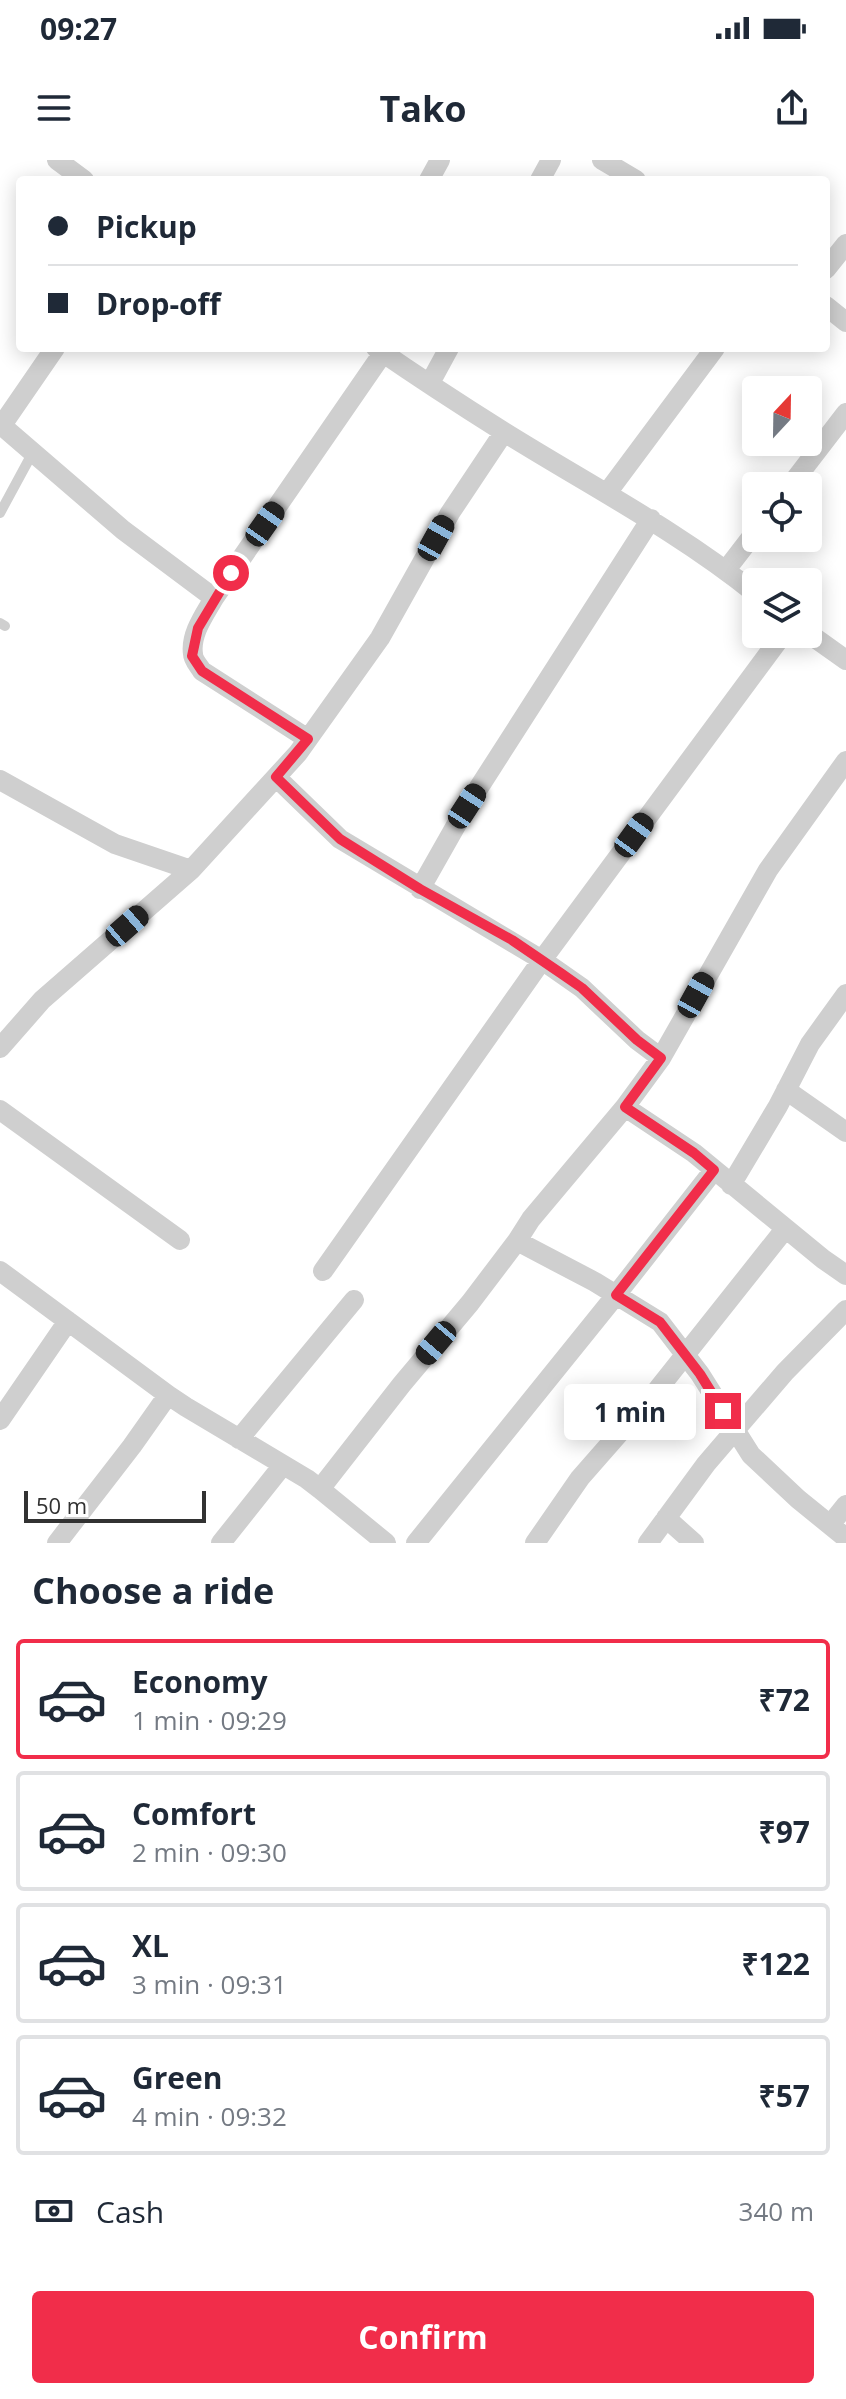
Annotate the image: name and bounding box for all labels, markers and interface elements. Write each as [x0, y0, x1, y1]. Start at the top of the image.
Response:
text: 09:27 [40, 8, 117, 49]
text: Tako [379, 84, 467, 133]
icon: menu [32, 86, 76, 130]
icon: share [770, 86, 814, 130]
text: Pickup [96, 206, 197, 247]
text: Drop-off [96, 283, 221, 324]
north arrow [742, 376, 822, 456]
map controls [742, 376, 822, 648]
button: locate [742, 472, 822, 552]
car [241, 497, 289, 551]
car [414, 511, 458, 565]
route start [213, 555, 249, 591]
button: layers [742, 568, 822, 648]
car [444, 779, 490, 833]
car [610, 809, 658, 861]
car [101, 901, 153, 951]
car [674, 968, 718, 1022]
car [411, 1317, 461, 1369]
callout: 1 min [563, 1383, 695, 1439]
route end [705, 1393, 741, 1429]
text: 1 min [594, 1394, 666, 1430]
scale bar [24, 1487, 206, 1523]
text: 50 m [36, 1490, 87, 1520]
text: Choose a ride [32, 1566, 274, 1615]
text: Economy [132, 1661, 268, 1702]
icon: car [36, 1663, 108, 1735]
text: ₹72 [759, 1679, 810, 1720]
text: 1 min · 09:29 [132, 1702, 287, 1738]
text: Comfort [132, 1793, 256, 1834]
icon: car [36, 1795, 108, 1867]
text: ₹97 [759, 1811, 810, 1852]
text: 2 min · 09:30 [132, 1834, 287, 1870]
text: XL [132, 1925, 169, 1966]
icon: car [36, 1927, 108, 1999]
text: ₹122 [741, 1943, 810, 1984]
text: 3 min · 09:31 [132, 1966, 287, 2002]
text: Green [132, 2057, 223, 2098]
icon: car [36, 2059, 108, 2131]
text: ₹57 [759, 2075, 810, 2116]
text: 4 min · 09:32 [132, 2098, 287, 2134]
icon: cash [32, 2189, 76, 2233]
text: Cash [96, 2191, 164, 2232]
text: 340 m [739, 2193, 814, 2229]
button: Confirm [32, 2291, 814, 2383]

